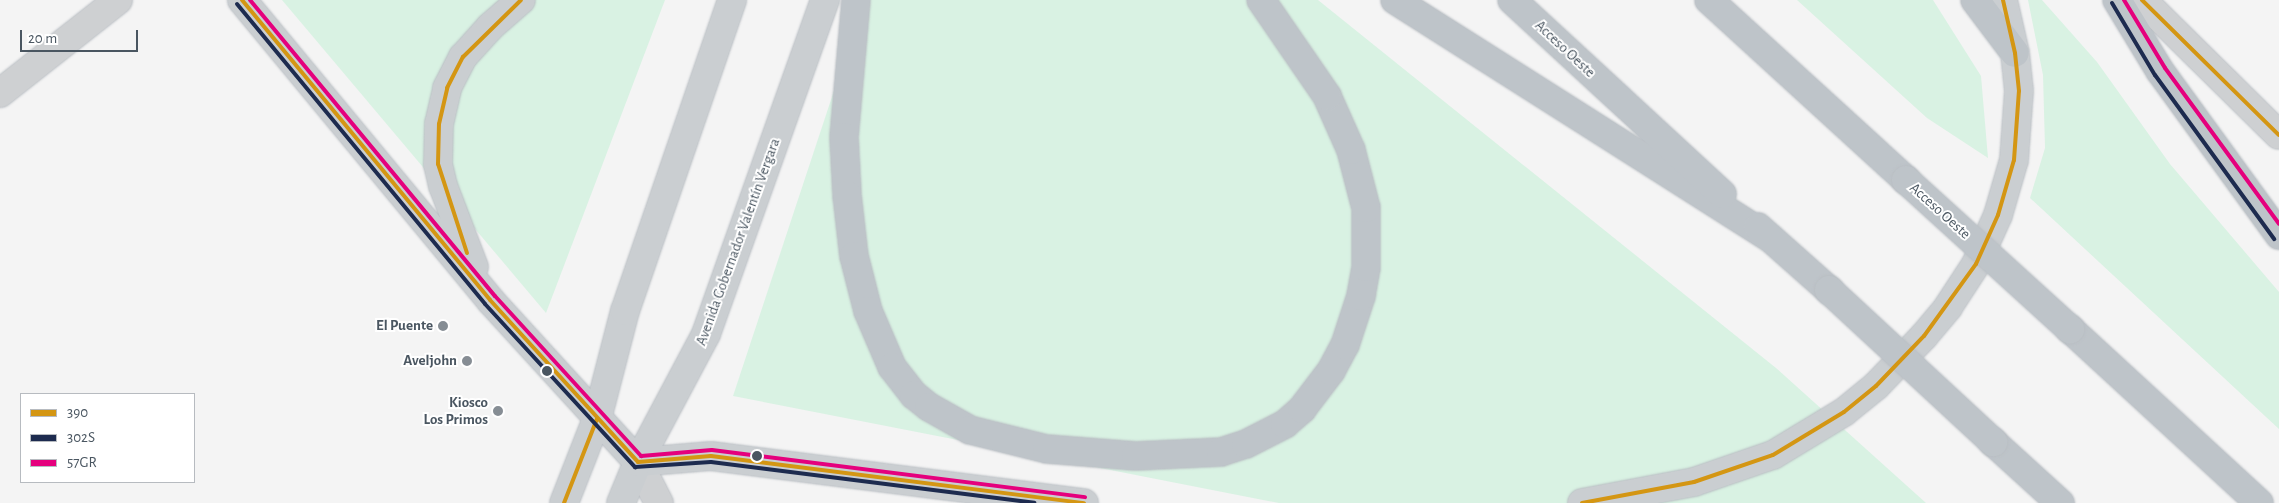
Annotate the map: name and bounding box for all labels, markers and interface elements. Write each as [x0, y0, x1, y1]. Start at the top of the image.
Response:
street label: Acceso Oeste [1531, 17, 1599, 81]
scale bar [22, 20, 140, 52]
text: 20 m [28, 31, 57, 46]
street label: Avenida Gobernador Valentín Vergara [692, 136, 784, 348]
street label: Acceso Oeste [1906, 179, 1974, 243]
place label: El Puente [376, 317, 433, 335]
marker: El Puente [437, 320, 449, 332]
place label: Aveljohn [403, 352, 457, 370]
marker: Aveljohn [461, 355, 473, 367]
unlabelled marker [542, 366, 552, 376]
legend [20, 393, 195, 483]
place label: Kiosco Los Primos [424, 393, 488, 428]
text: 390 [67, 405, 88, 420]
marker: Kiosco Los Primos [492, 405, 504, 417]
text: 302S [67, 430, 95, 445]
unlabelled marker [752, 451, 762, 461]
text: 57GR [67, 455, 97, 470]

